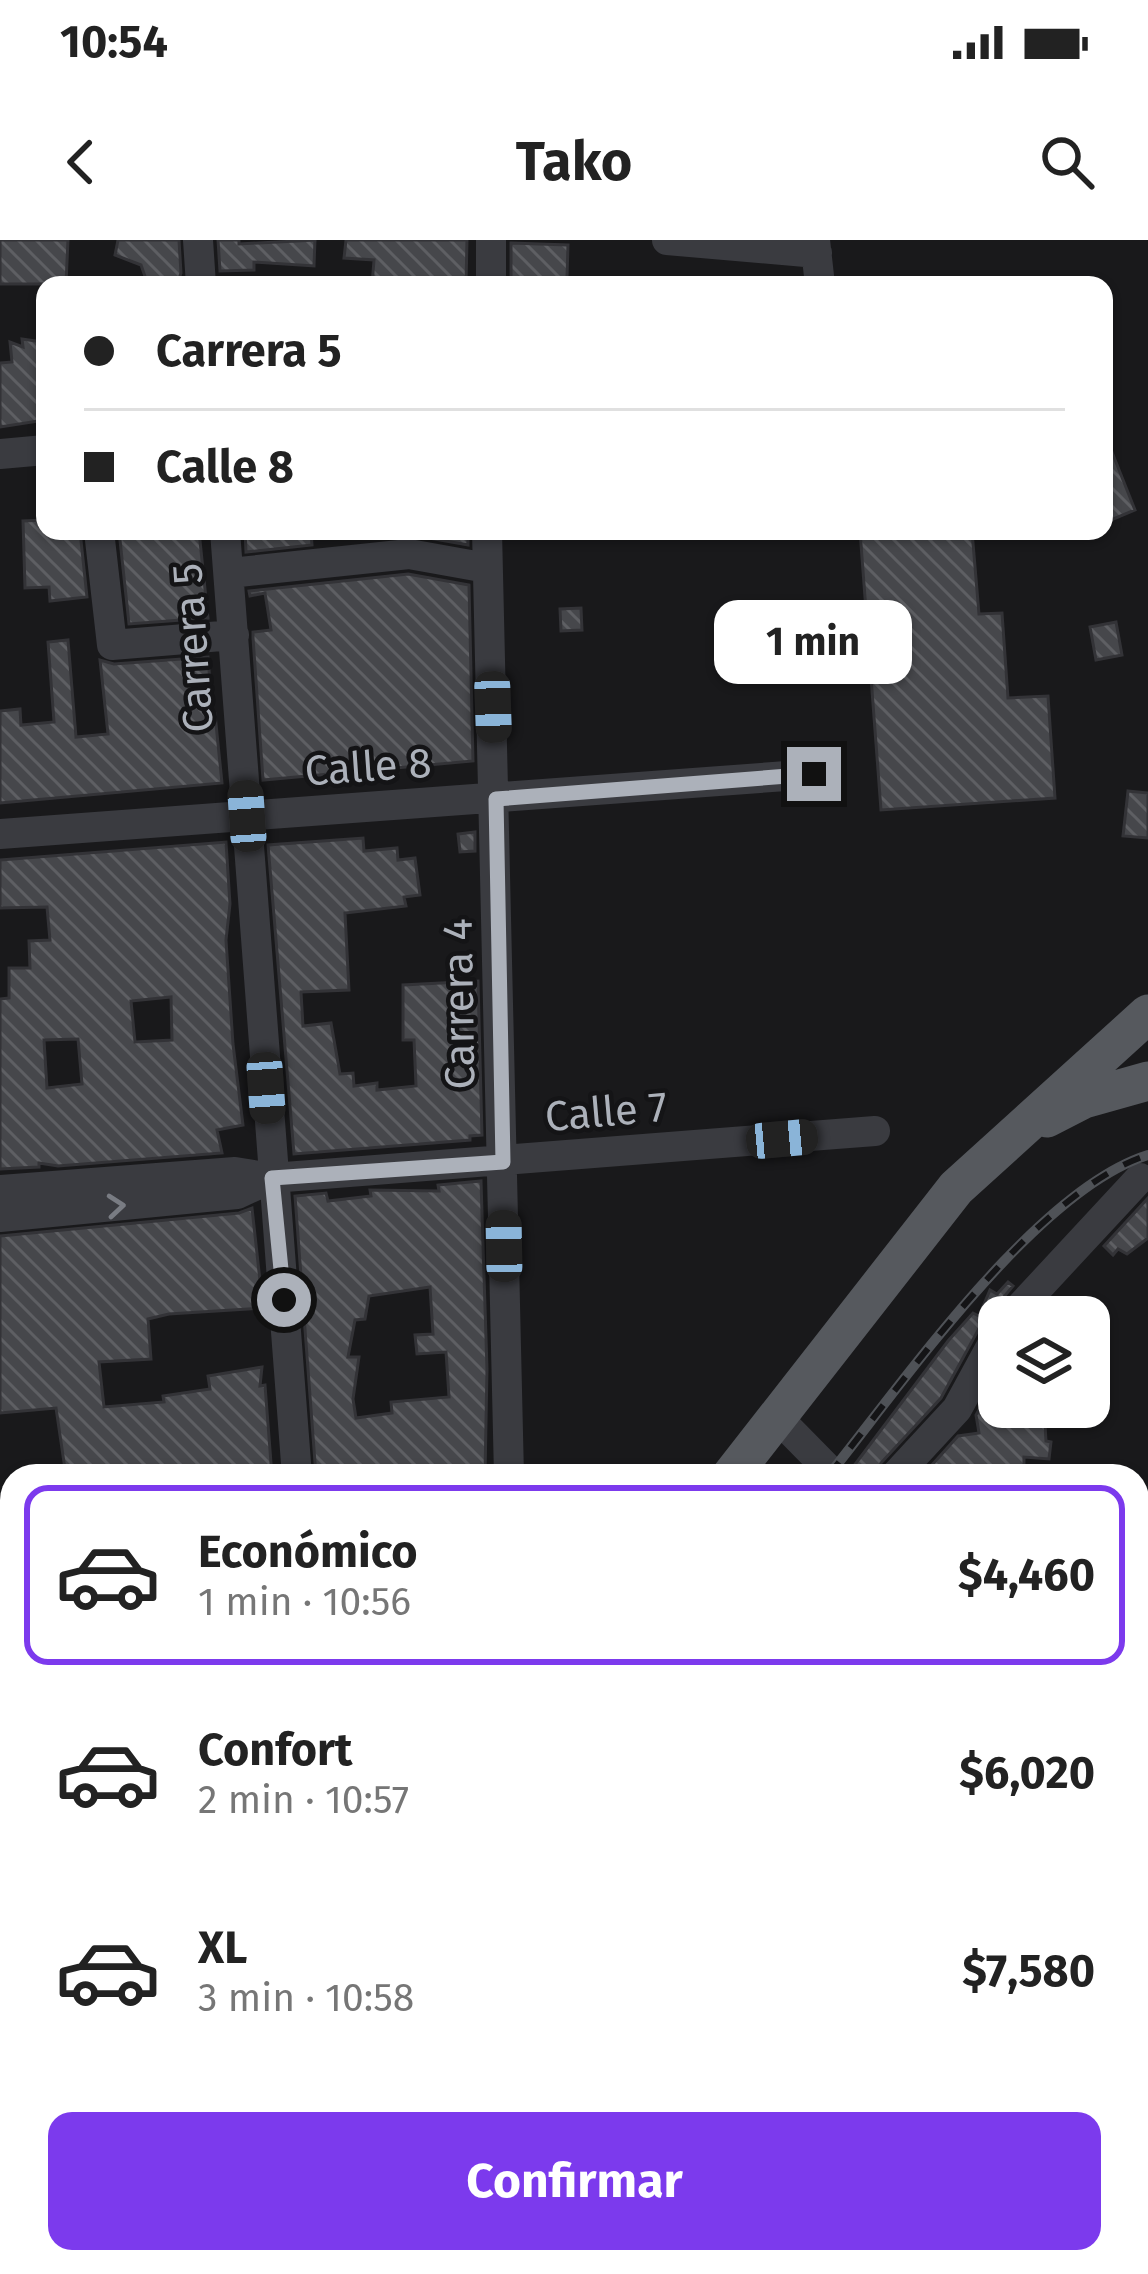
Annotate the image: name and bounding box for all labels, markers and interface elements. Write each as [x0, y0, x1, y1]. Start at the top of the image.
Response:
text: 10:54 [60, 15, 168, 69]
icon: back [48, 129, 114, 195]
icon: search [1034, 129, 1100, 195]
text: Tako [516, 130, 632, 194]
text: Carrera 5 [156, 324, 342, 378]
text: Calle 8 [156, 440, 294, 494]
street label: Carrera 5 [162, 562, 224, 734]
callout: 1 min [715, 600, 913, 684]
text: 1 min [766, 619, 860, 665]
car [474, 670, 512, 744]
street label: Calle 8 [303, 738, 433, 796]
route end [787, 747, 841, 801]
car [227, 779, 267, 853]
street label: Carrera 4 [433, 918, 485, 1090]
car [246, 1051, 286, 1125]
street label: Calle 7 [543, 1082, 669, 1142]
car [745, 1118, 819, 1160]
one-way arrow [107, 1194, 126, 1219]
car [485, 1210, 523, 1282]
route start [257, 1273, 311, 1327]
map controls [978, 1296, 1110, 1428]
button: layers [978, 1296, 1110, 1428]
icon: car [54, 1521, 162, 1629]
text: Económico [198, 1525, 418, 1579]
text: $4,460 [958, 1548, 1095, 1602]
text: 1 min · 10:56 [198, 1579, 411, 1625]
icon: car [54, 1719, 162, 1827]
text: Confort [198, 1723, 353, 1777]
text: $6,020 [959, 1746, 1095, 1800]
text: 2 min · 10:57 [198, 1777, 409, 1823]
icon: car [54, 1917, 162, 2025]
text: XL [198, 1921, 247, 1975]
text: $7,580 [962, 1944, 1095, 1998]
text: 3 min · 10:58 [198, 1975, 414, 2021]
button: Confirmar [48, 2112, 1101, 2250]

